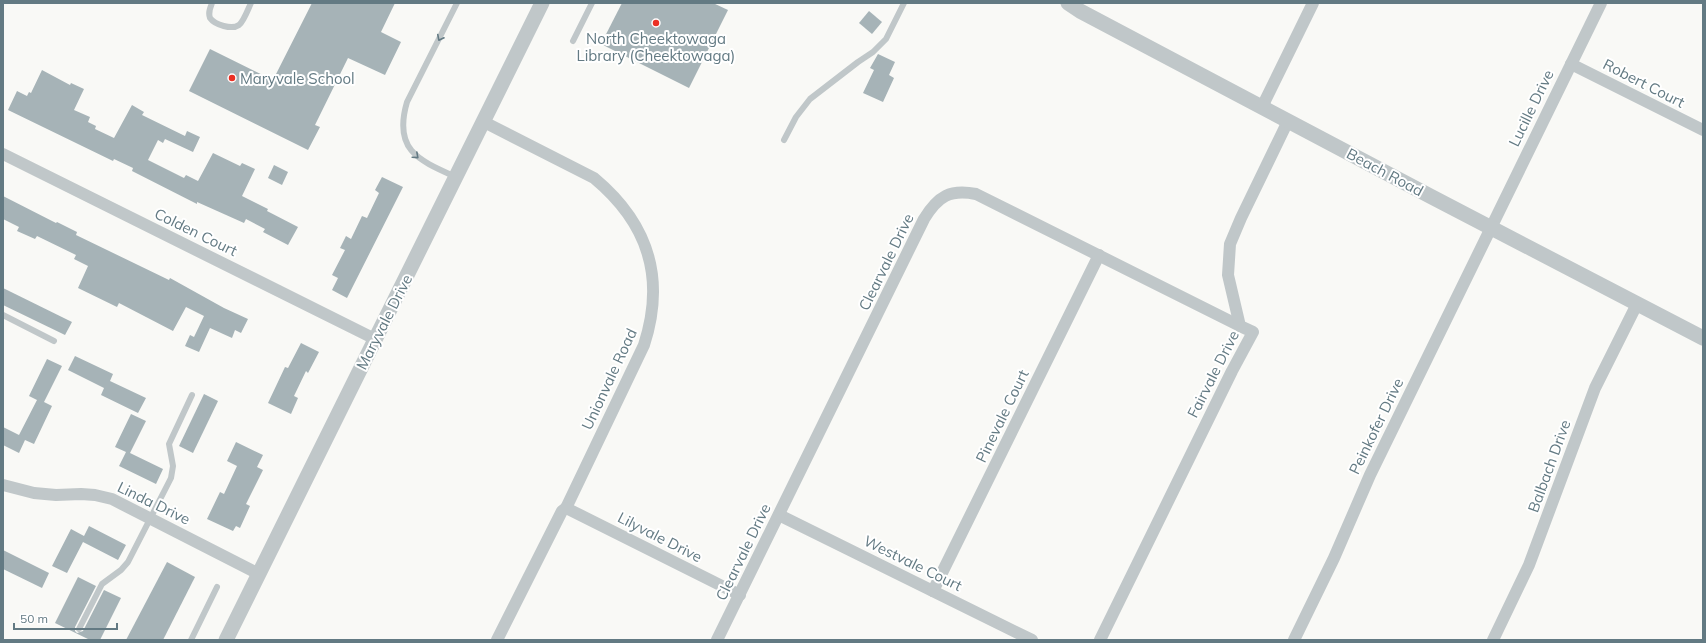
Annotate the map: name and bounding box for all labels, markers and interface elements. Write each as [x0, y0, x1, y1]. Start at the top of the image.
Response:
marker: North Cheektowaga Library (Cheektowaga) [651, 18, 661, 28]
place label: North Cheektowaga Library (Cheektowaga) [577, 29, 735, 65]
one-way arrow [437, 34, 444, 41]
street label: Robert Court [1600, 54, 1688, 112]
street label: Lucille Drive [1504, 66, 1558, 150]
place label: Maryvale School [240, 69, 355, 88]
marker: Maryvale School [227, 73, 237, 83]
street label: Beach Road [1343, 144, 1427, 200]
one-way arrow [411, 151, 419, 158]
street label: Colden Court [151, 204, 241, 260]
street label: Clearvale Drive [854, 210, 918, 314]
street label: Maryvale Drive [352, 271, 416, 373]
street label: Unionvale Road [577, 325, 641, 433]
street label: Fairvale Drive [1183, 327, 1243, 421]
street label: Pinevale Court [971, 367, 1033, 465]
street label: Peinkofer Drive [1345, 375, 1407, 477]
street label: Balbach Drive [1523, 417, 1575, 515]
street label: Linda Drive [114, 477, 194, 529]
street label: Clearvale Drive [711, 500, 775, 604]
street label: Lilyvale Drive [615, 508, 705, 566]
street label: Westvale Court [861, 531, 965, 595]
scale bar [14, 605, 117, 631]
text: 50 m [20, 611, 48, 626]

